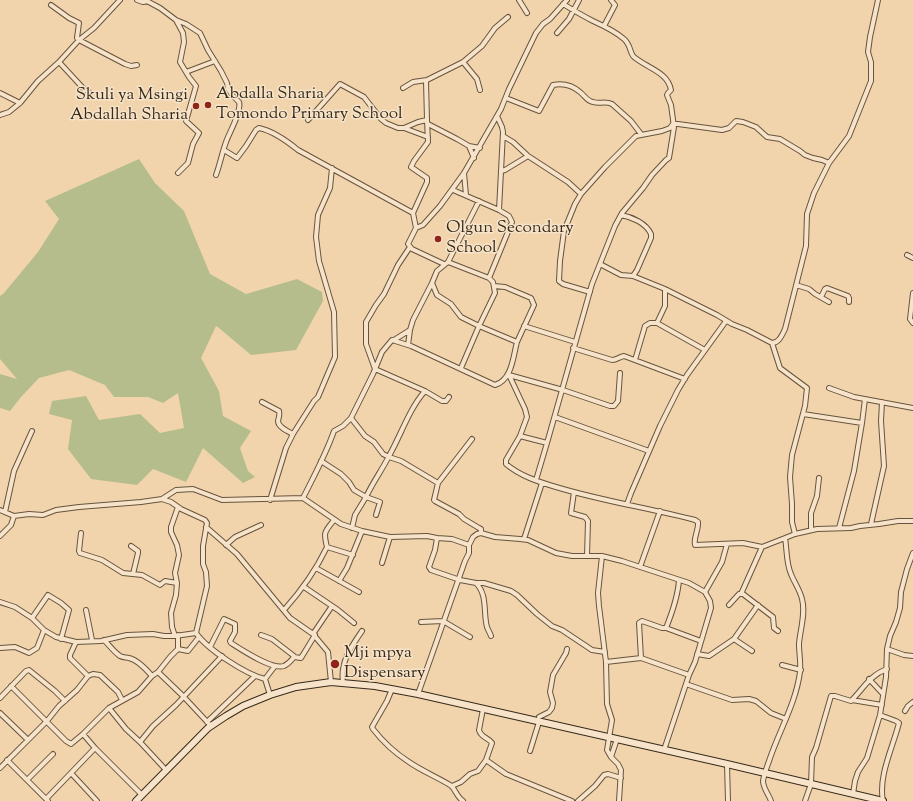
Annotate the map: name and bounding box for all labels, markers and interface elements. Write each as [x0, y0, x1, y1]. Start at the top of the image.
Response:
place label: Abdalla Sharia Tomondo Primary School [216, 85, 403, 125]
place label: Skuli ya Msingi Abdallah Sharia [70, 86, 188, 126]
marker: Abdalla Sharia Tomondo Primary School [203, 100, 213, 110]
marker: Skuli ya Msingi Abdallah Sharia [191, 101, 201, 111]
place label: Olgun Secondary School [446, 219, 574, 259]
marker: Olgun Secondary School [433, 234, 443, 244]
place label: Mji mpya Dispensary [344, 644, 425, 684]
marker: Mji mpya Dispensary [329, 658, 341, 670]

